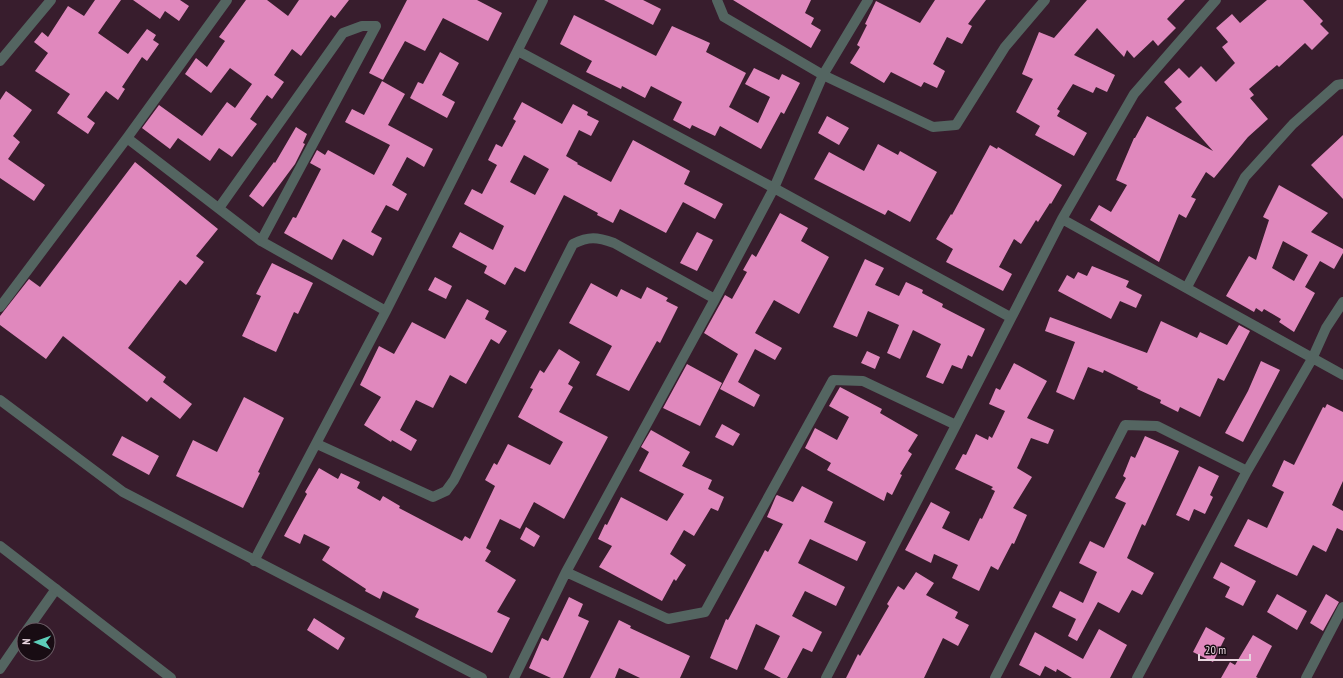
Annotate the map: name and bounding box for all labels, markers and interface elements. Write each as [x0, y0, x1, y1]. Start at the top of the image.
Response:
north arrow [16, 622, 56, 662]
scale bar [1199, 636, 1250, 662]
text: N [19, 638, 33, 645]
text: 20 m [1205, 642, 1226, 657]

